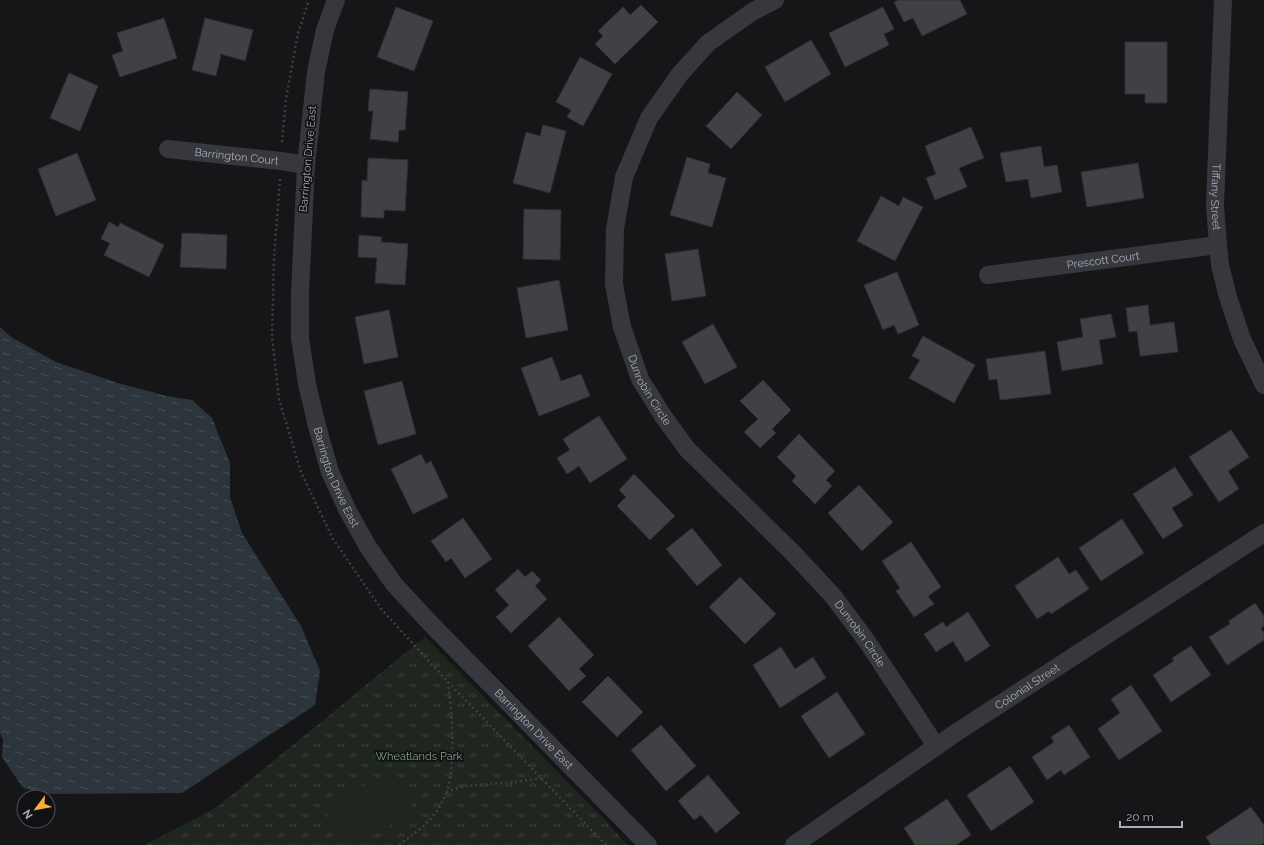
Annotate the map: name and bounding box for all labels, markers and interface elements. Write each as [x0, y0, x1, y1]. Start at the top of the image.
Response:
street label: Barrington Drive East [297, 105, 319, 213]
street label: Barrington Court [194, 145, 280, 167]
street label: Tiffany Street [1208, 163, 1223, 231]
street label: Prescott Court [1066, 249, 1140, 271]
street label: Dunrobin Circle [626, 353, 674, 428]
street label: Barrington Drive East [311, 425, 362, 530]
street label: Dunrobin Circle [832, 598, 889, 670]
street label: Colonial Street [992, 661, 1062, 712]
street label: Barrington Drive East [492, 686, 576, 772]
park label: Wheatlands Park [376, 750, 463, 763]
north arrow [16, 789, 56, 829]
scale bar [1120, 803, 1182, 829]
text: N [20, 807, 36, 821]
text: 20 m [1126, 810, 1154, 824]

